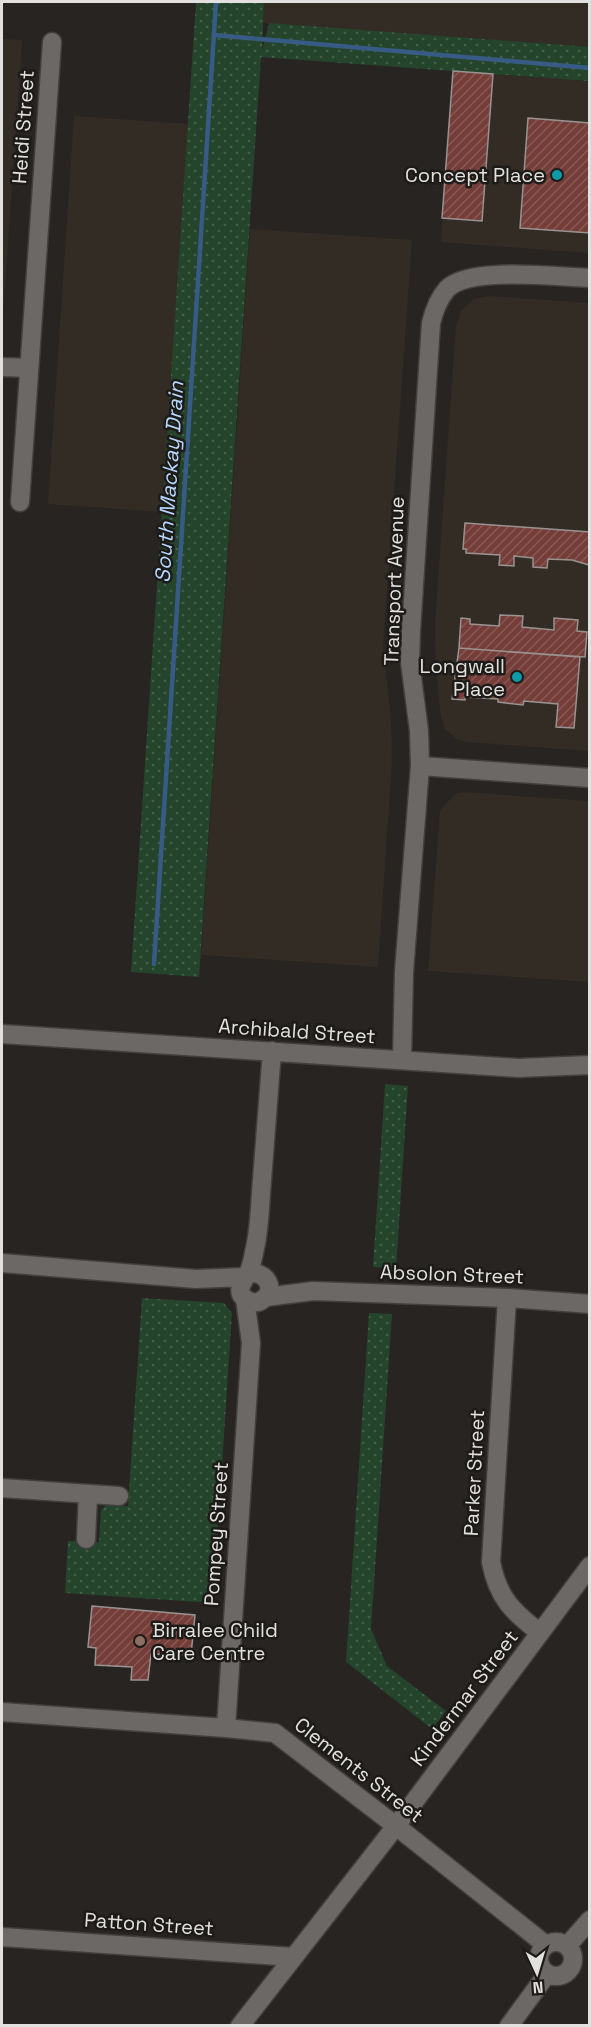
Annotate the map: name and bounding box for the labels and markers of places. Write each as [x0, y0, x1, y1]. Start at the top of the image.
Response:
place label: Concept Place [405, 162, 545, 188]
marker: Concept Place [550, 168, 564, 182]
place label: Longwall Place [420, 653, 505, 702]
marker: Longwall Place [510, 670, 524, 684]
place label: Birralee Child Care Centre [152, 1617, 278, 1666]
marker: Birralee Child Care Centre [133, 1634, 147, 1648]

